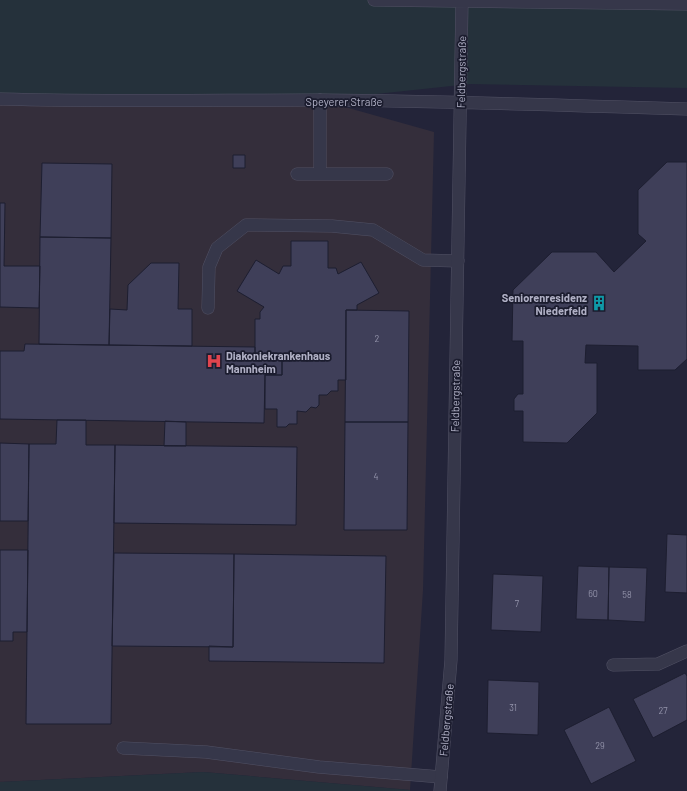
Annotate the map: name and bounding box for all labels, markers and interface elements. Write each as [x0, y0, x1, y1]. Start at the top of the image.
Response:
street label: Feldbergstraße [454, 35, 468, 108]
street label: Speyerer Straße [306, 95, 383, 108]
place label: Seniorenresidenz Niederfeld [502, 291, 587, 317]
building icon: Seniorenresidenz Niederfeld [590, 294, 608, 312]
house number: 2 [375, 333, 380, 344]
place label: Diakoniekrankenhaus Mannheim [226, 349, 331, 375]
hospital icon: Diakoniekrankenhaus Mannheim [205, 352, 223, 370]
street label: Feldbergstraße [448, 359, 462, 432]
house number: 4 [374, 471, 379, 482]
house number: 60 [588, 588, 598, 599]
house number: 58 [622, 589, 632, 600]
house number: 7 [515, 598, 520, 609]
street label: Feldbergstraße [436, 683, 456, 757]
house number: 31 [509, 702, 517, 713]
house number: 27 [658, 705, 668, 716]
house number: 29 [595, 740, 605, 751]

